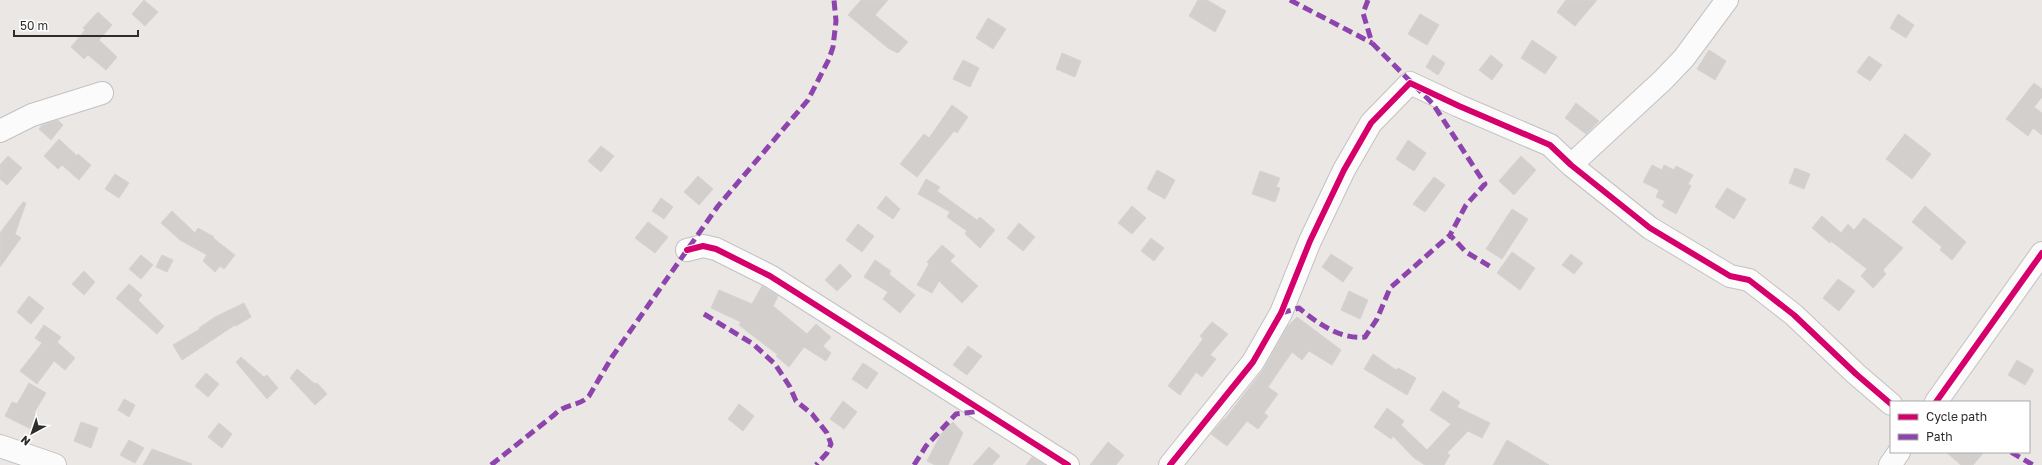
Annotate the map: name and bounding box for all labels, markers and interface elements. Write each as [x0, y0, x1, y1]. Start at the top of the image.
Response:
scale bar [14, 12, 138, 38]
text: 50 m [20, 18, 48, 33]
legend [1890, 401, 2030, 453]
text: Cycle path [1926, 409, 1987, 424]
north arrow [12, 413, 52, 453]
text: Path [1926, 429, 1953, 444]
text: N [18, 433, 33, 449]

